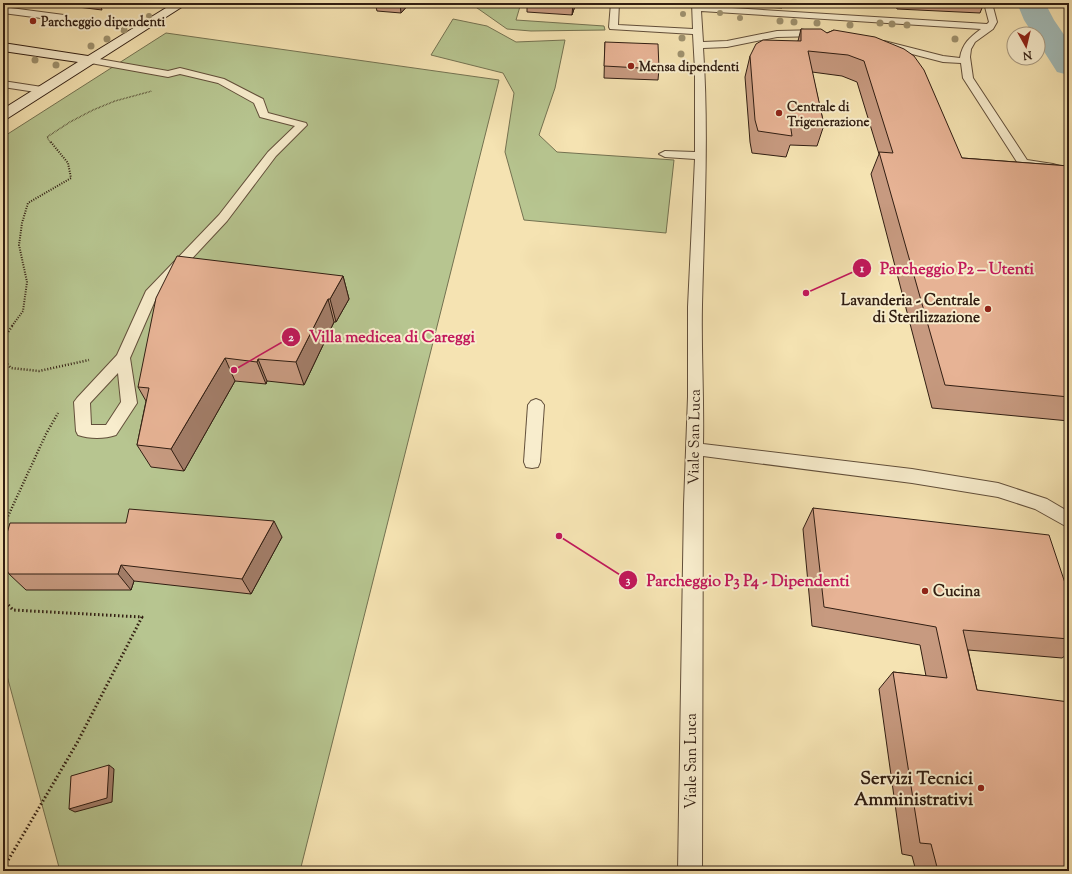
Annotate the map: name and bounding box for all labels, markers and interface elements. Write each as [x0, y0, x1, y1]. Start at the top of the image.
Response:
place label: Parcheggio dipendenti [41, 14, 165, 32]
marker: Parcheggio dipendenti [28, 16, 38, 26]
north arrow [1006, 26, 1046, 66]
text: N [1022, 46, 1034, 63]
place label: Mensa dipendenti [639, 59, 739, 77]
marker: Mensa dipendenti [626, 61, 636, 71]
place label: Centrale di Trigenerazione [787, 99, 870, 132]
marker: Centrale di Trigenerazione [774, 108, 784, 118]
callout: Parcheggio P2 – Utenti [852, 254, 1042, 282]
text: Parcheggio P2 – Utenti [880, 259, 1035, 282]
text: 1 [859, 260, 865, 278]
place label: Lavanderia - Centrale di Sterilizzazione [841, 291, 980, 329]
marker: Lavanderia - Centrale di Sterilizzazione [983, 304, 993, 314]
callout: Villa medicea di Careggi [281, 323, 483, 351]
text: Villa medicea di Careggi [309, 327, 475, 350]
text: 2 [288, 329, 294, 347]
street label: Viale San Luca [684, 389, 707, 485]
callout: Parcheggio P3 P4 - Dipendenti [618, 566, 857, 594]
text: Parcheggio P3 P4 - Dipendenti [647, 571, 850, 594]
text: 3 [626, 572, 631, 590]
place label: Cucina [933, 582, 980, 603]
marker: Cucina [920, 586, 930, 596]
street label: Viale San Luca [682, 713, 703, 809]
place label: Servizi Tecnici Amministrativi [854, 767, 974, 814]
marker: Servizi Tecnici Amministrativi [976, 783, 986, 793]

